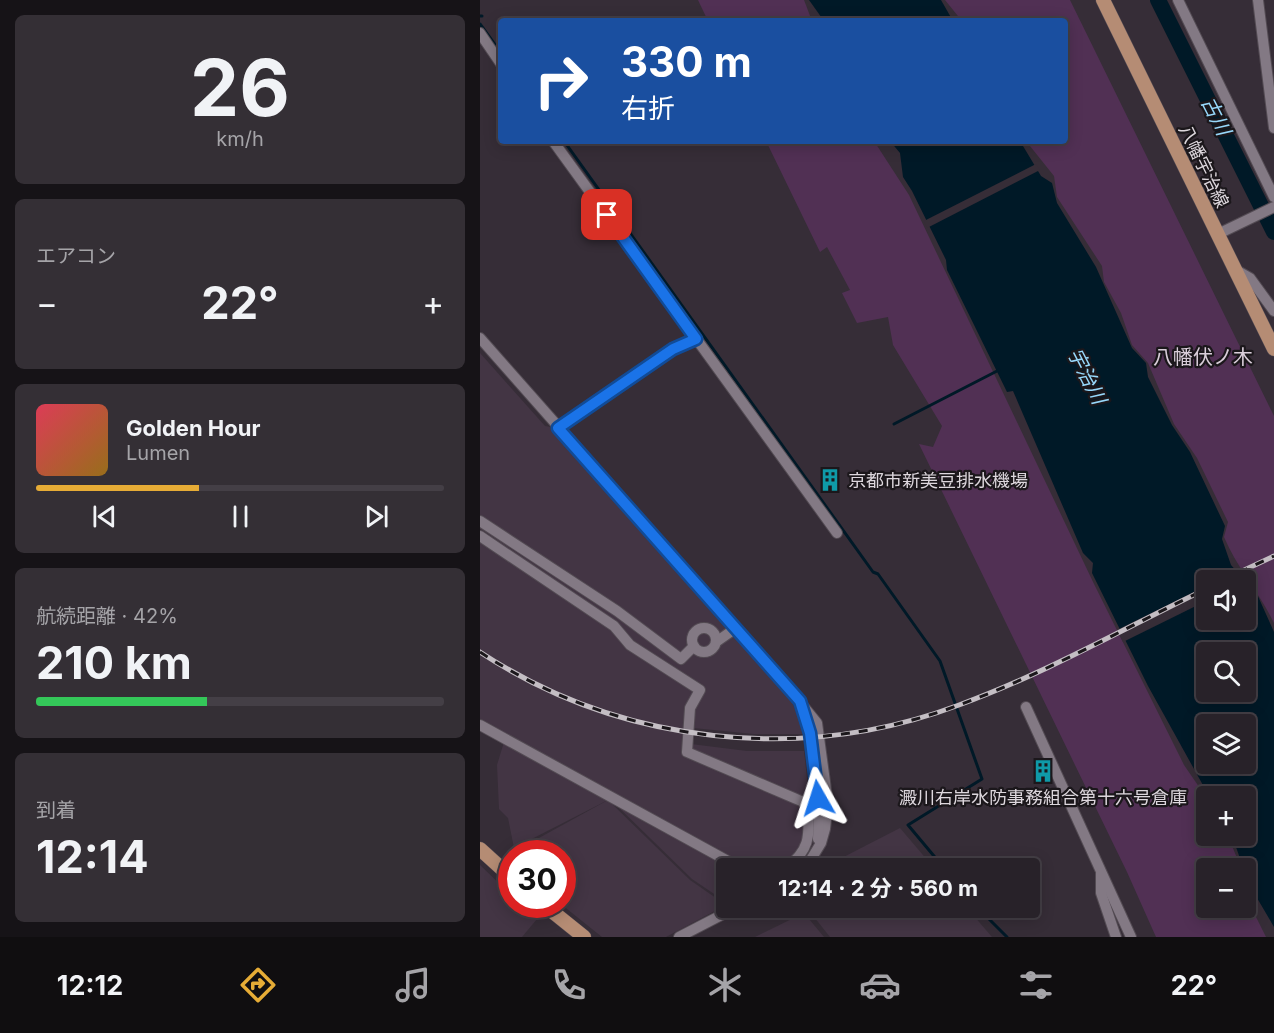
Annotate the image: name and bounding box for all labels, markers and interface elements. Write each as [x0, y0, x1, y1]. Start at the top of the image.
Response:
text: 330 m [621, 36, 752, 87]
text: 26 [190, 40, 290, 135]
icon: right [522, 42, 600, 120]
text: 右折 [621, 92, 675, 125]
water label: 古川 [1196, 93, 1237, 141]
street label: 八幡宇治線 [1175, 121, 1233, 211]
text: km/h [216, 127, 264, 151]
pin [581, 189, 632, 240]
icon: arrive [590, 198, 623, 231]
text: エアコン [36, 244, 116, 268]
text: 22° [201, 275, 279, 330]
text: − [36, 283, 58, 323]
text: + [422, 283, 444, 323]
water label: 宇治川 [1063, 344, 1112, 410]
district label: 八幡伏ノ木 [1153, 345, 1253, 369]
text: Golden Hour [126, 415, 260, 441]
text: Lumen [126, 441, 190, 465]
building icon: 京都市新美豆排水機場 [817, 467, 843, 493]
place label: 京都市新美豆排水機場 [848, 470, 1028, 491]
icon: previous [88, 500, 121, 533]
icon: pause [224, 500, 257, 533]
icon: next [360, 500, 393, 533]
map controls [1196, 570, 1256, 918]
button: sound [1196, 570, 1256, 630]
text: 航続距離 · 42% [36, 604, 178, 628]
text: 210 km [36, 635, 192, 690]
button: search [1196, 642, 1256, 702]
button: layers [1196, 714, 1256, 774]
building icon: 澱川右岸水防事務組合第十六号倉庫 [1030, 758, 1056, 784]
position arrow [786, 766, 850, 830]
button: + [1196, 786, 1256, 846]
place label: 澱川右岸水防事務組合第十六号倉庫 [899, 787, 1187, 808]
text: 到着 [36, 798, 76, 822]
text: 12:14 [36, 829, 149, 884]
speed limit sign: 30 [498, 840, 576, 918]
button: − [1196, 858, 1256, 918]
text: 12:14 · 2 分 · 560 m [778, 875, 978, 901]
icon: directions [237, 964, 279, 1006]
icon: music [392, 964, 434, 1006]
icon: phone [548, 964, 590, 1006]
icon: climate [704, 964, 746, 1006]
icon: car [859, 964, 901, 1006]
icon: filters [1015, 964, 1057, 1006]
text: 12:12 [57, 969, 123, 1002]
text: 22° [1171, 969, 1217, 1002]

